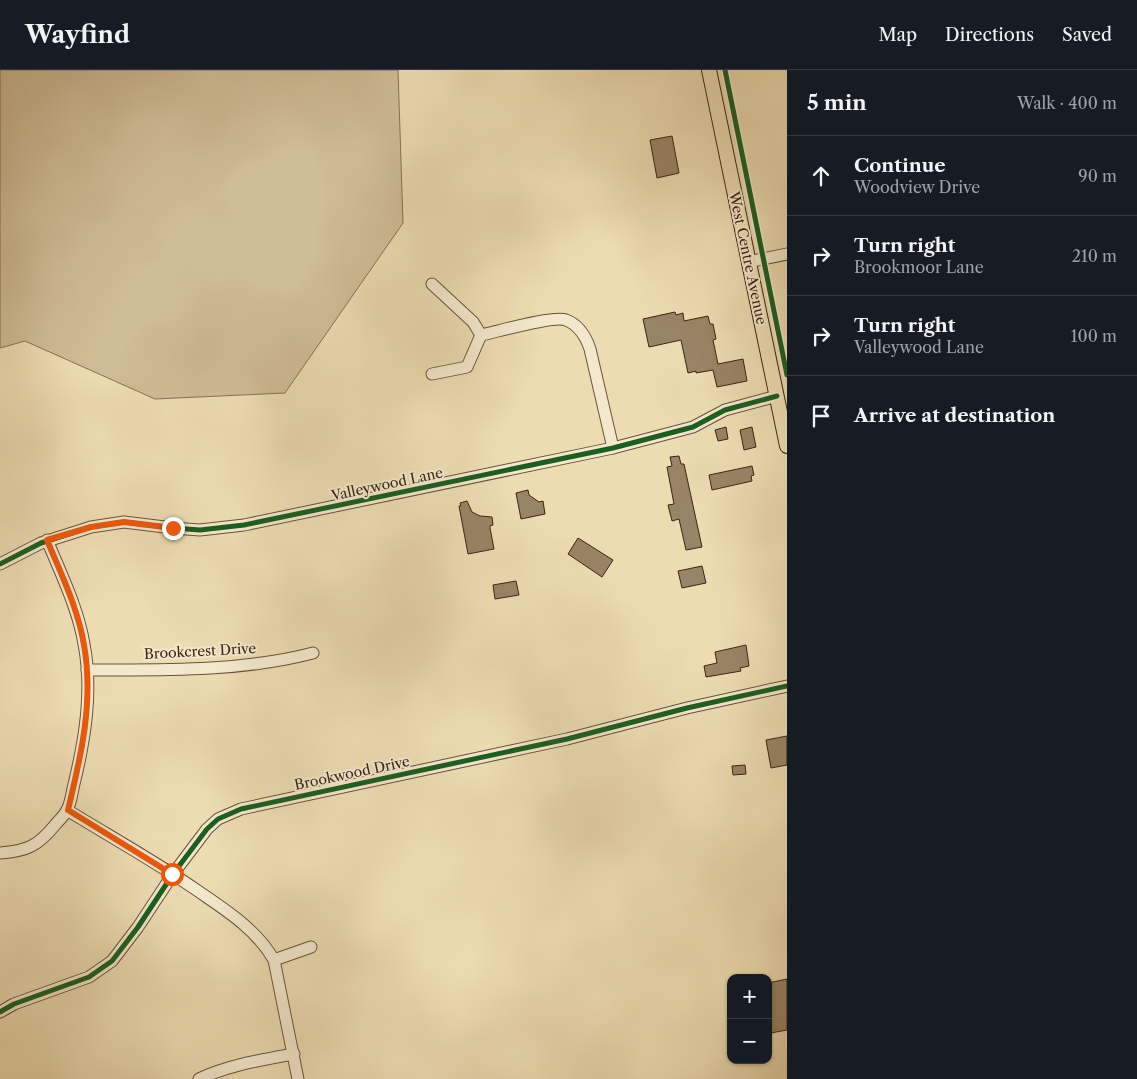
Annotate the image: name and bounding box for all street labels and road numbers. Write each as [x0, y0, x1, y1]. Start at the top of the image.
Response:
street label: West Centre Avenue [725, 189, 771, 326]
street label: Valleywood Lane [329, 463, 445, 505]
street label: Brookcrest Drive [144, 639, 257, 663]
street label: Brookwood Drive [293, 752, 411, 794]

